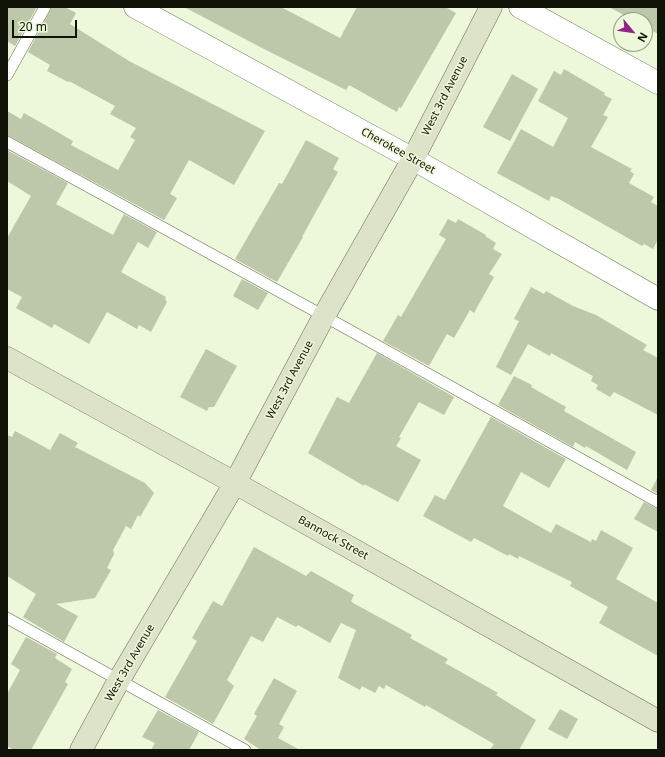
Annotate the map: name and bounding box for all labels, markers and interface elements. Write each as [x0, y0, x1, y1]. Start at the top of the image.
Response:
scale bar [14, 12, 79, 38]
north arrow [613, 12, 653, 52]
text: 20 m [19, 18, 47, 35]
text: N [634, 30, 652, 45]
street label: West 3rd Avenue [419, 54, 471, 138]
street label: Cherokee Street [359, 125, 437, 177]
street label: West 3rd Avenue [264, 338, 316, 422]
street label: Bannock Street [296, 513, 370, 563]
street label: West 3rd Avenue [102, 622, 158, 704]

